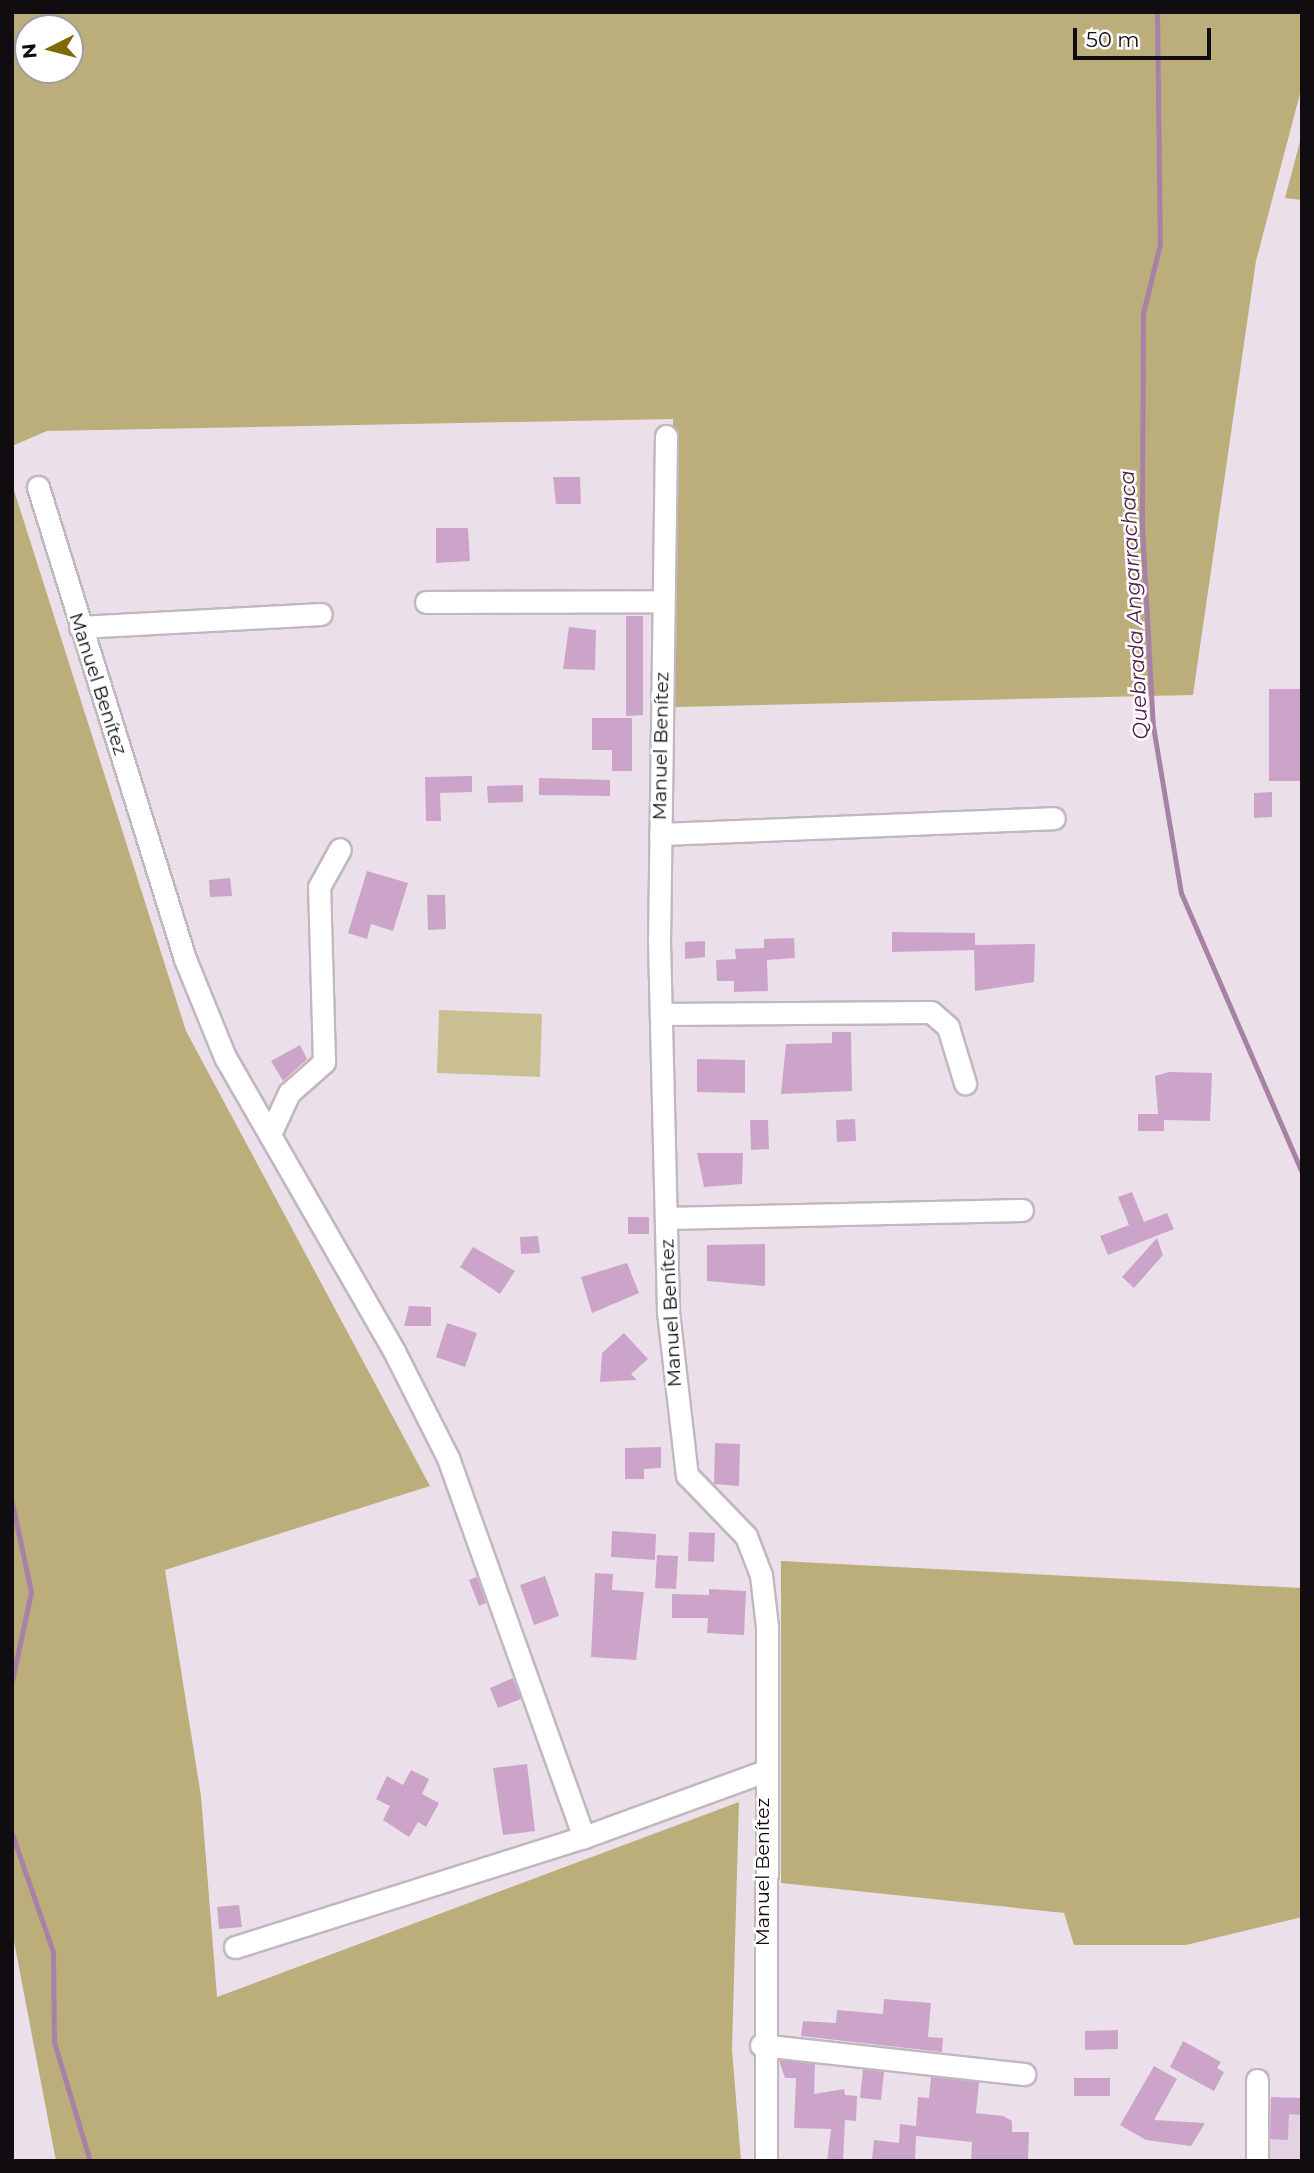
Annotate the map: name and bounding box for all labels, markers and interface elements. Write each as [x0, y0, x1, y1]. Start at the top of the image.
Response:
north arrow [14, 14, 84, 84]
scale bar [1076, 14, 1214, 58]
text: 50 m [1086, 27, 1140, 52]
text: N [17, 42, 42, 60]
water label: Quebrada Angarrachaca [1114, 470, 1154, 740]
street label: Manuel Benítez [64, 610, 132, 758]
street label: Manuel Benítez [648, 672, 674, 820]
street label: Manuel Benítez [656, 1238, 686, 1388]
street label: Manuel Benítez [752, 1798, 774, 1946]

